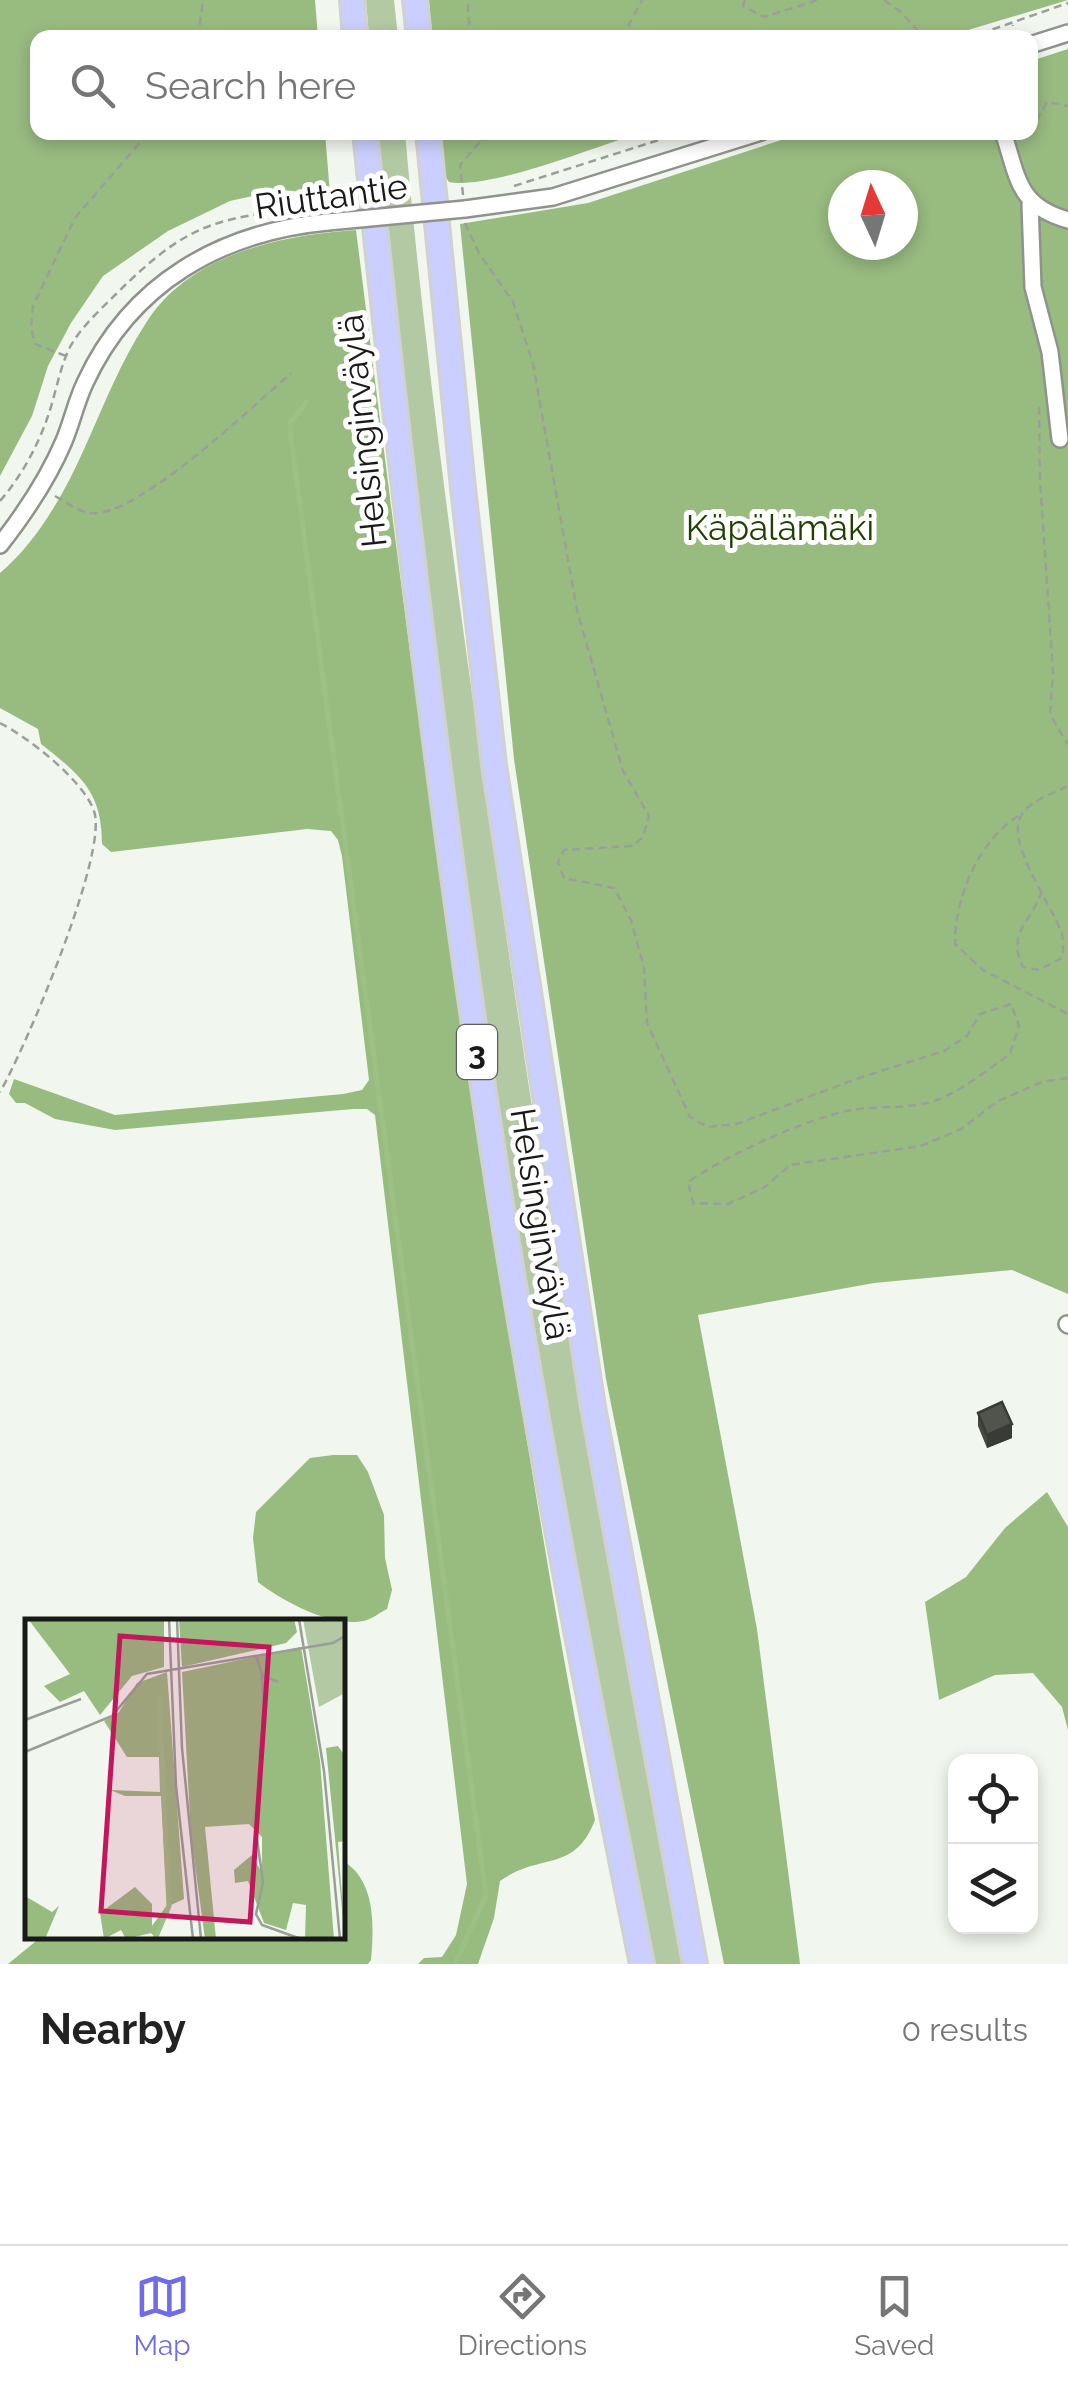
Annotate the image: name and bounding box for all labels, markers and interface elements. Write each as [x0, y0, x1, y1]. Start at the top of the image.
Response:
search box [30, 30, 1038, 140]
icon: search [65, 58, 120, 113]
text: Search here [145, 63, 356, 108]
street label: Riuttantie [252, 165, 410, 227]
north arrow [828, 170, 918, 260]
street label: Helsinginväylä [329, 312, 395, 550]
park label: Käpälämäki [686, 507, 874, 548]
road number: 3 [457, 1025, 497, 1079]
street label: Helsinginväylä [502, 1105, 580, 1343]
inset map [25, 1619, 345, 1939]
map controls [948, 1754, 1038, 1934]
button: locate [948, 1754, 1038, 1844]
button: layers [948, 1844, 1038, 1934]
text: Nearby [40, 2005, 186, 2054]
text: 0 results [901, 2011, 1028, 2048]
tab: Map [134, 2269, 191, 2362]
tab: Directions [458, 2269, 587, 2362]
tab: Saved [854, 2269, 934, 2362]

